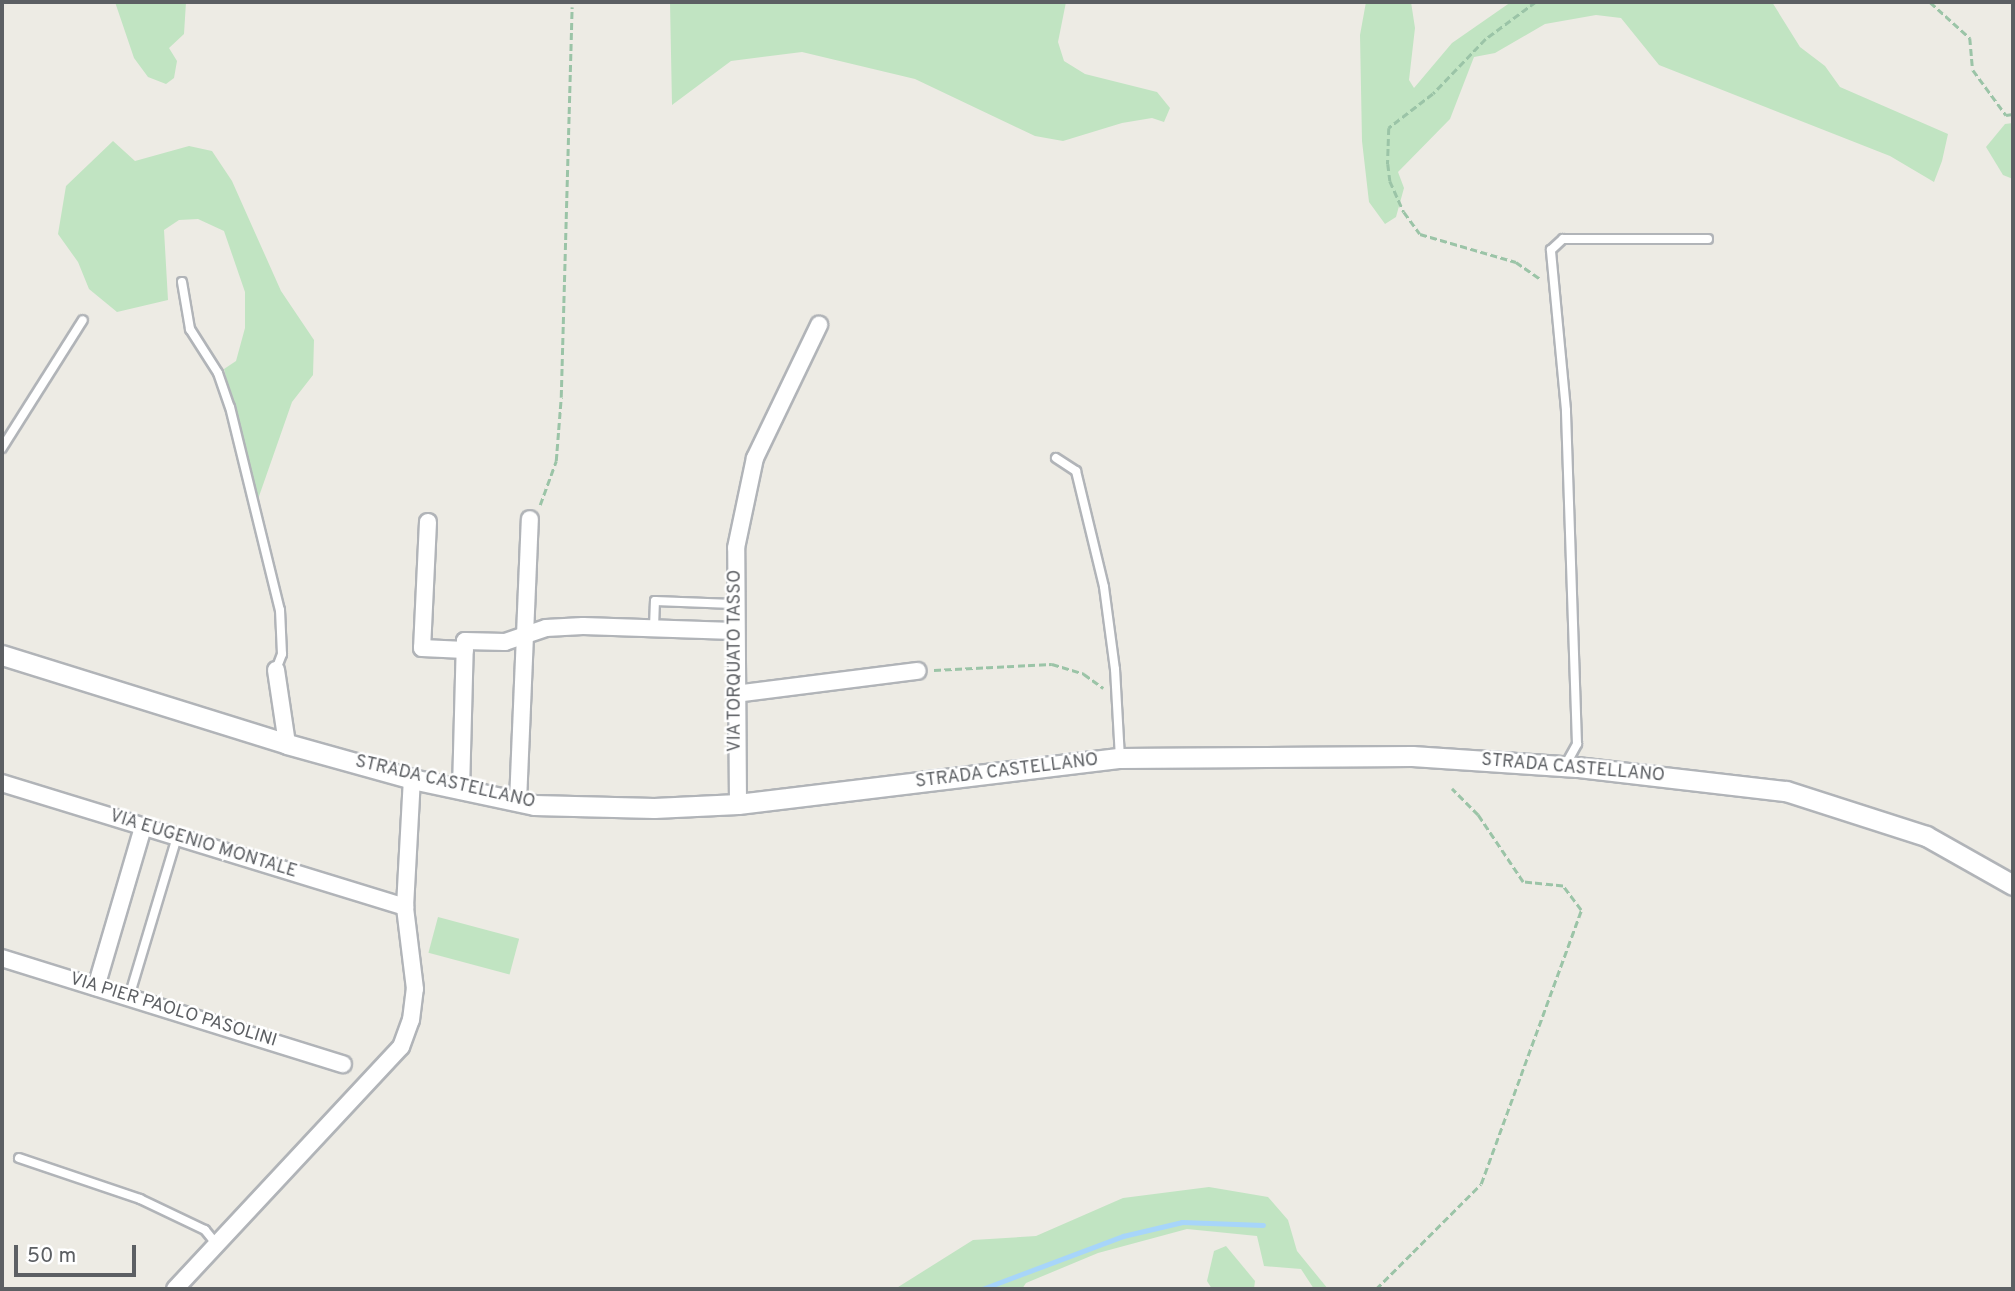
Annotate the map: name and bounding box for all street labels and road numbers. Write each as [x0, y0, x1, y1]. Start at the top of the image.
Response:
street label: VIA TORQUATO TASSO [725, 569, 747, 753]
street label: STRADA CASTELLANO [914, 750, 1100, 794]
street label: STRADA CASTELLANO [1480, 750, 1666, 788]
street label: STRADA CASTELLANO [352, 752, 538, 814]
street label: VIA EUGENIO MONTALE [106, 806, 300, 884]
street label: VIA PIER PAOLO PASOLINI [67, 969, 279, 1053]

